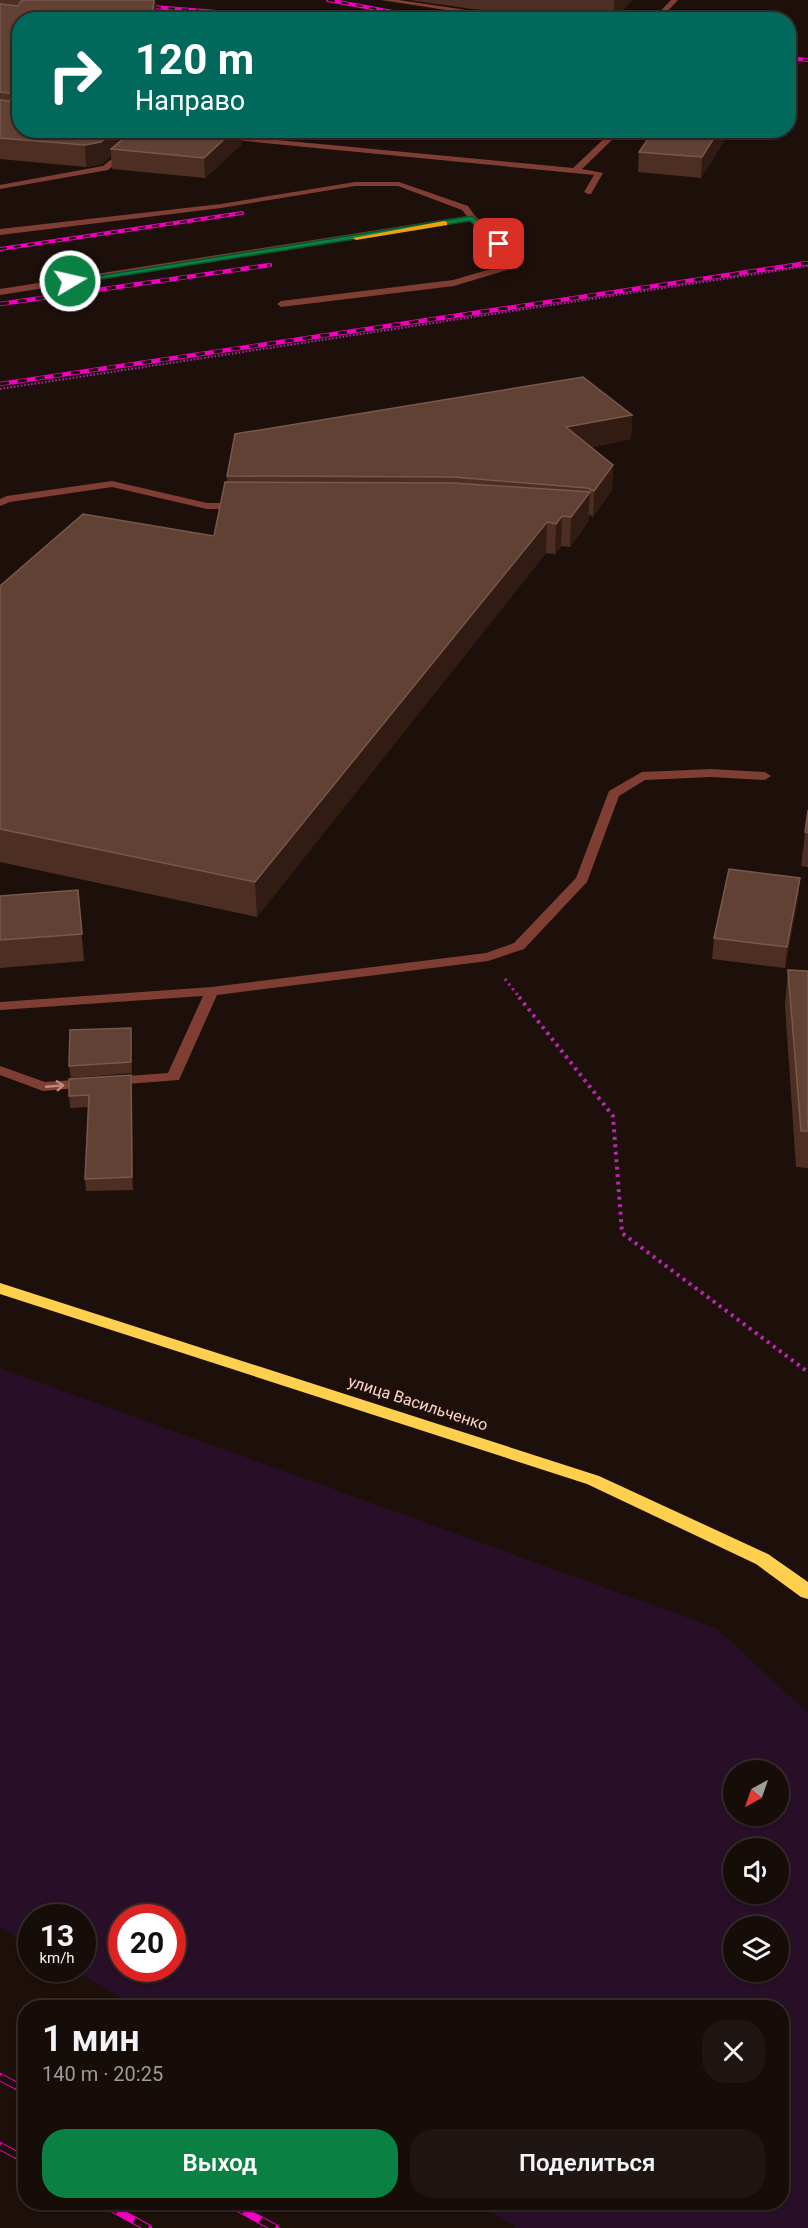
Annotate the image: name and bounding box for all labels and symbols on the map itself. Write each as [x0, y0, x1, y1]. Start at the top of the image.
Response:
pin [473, 218, 524, 269]
position arrow [38, 249, 102, 313]
one-way arrow [45, 1080, 64, 1091]
street label: улица Васильченко [346, 1371, 490, 1435]
north arrow [723, 1760, 789, 1826]
speed limit sign: 20 [108, 1904, 186, 1982]

